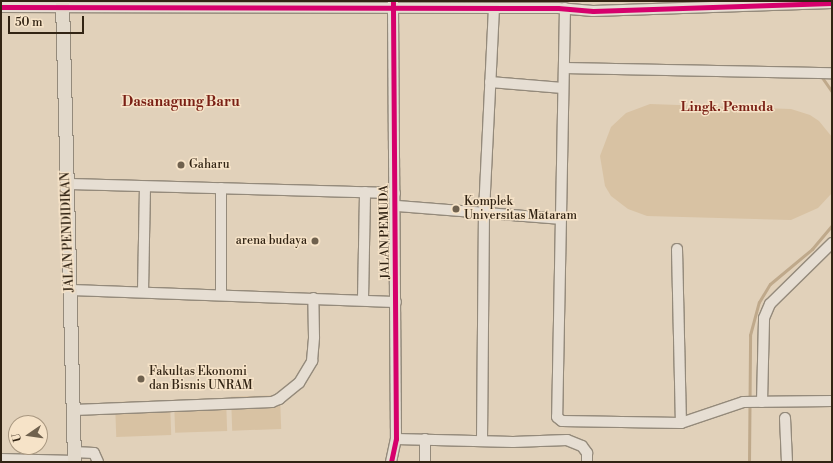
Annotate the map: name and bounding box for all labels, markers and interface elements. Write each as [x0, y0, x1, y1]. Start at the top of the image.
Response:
scale bar [10, 8, 86, 34]
text: 50 m [15, 15, 43, 30]
district label: Dasanagung Baru [122, 94, 240, 110]
district label: Lingk. Pemuda [681, 99, 773, 115]
place label: Gaharu [189, 158, 229, 172]
marker: Gaharu [176, 160, 186, 170]
street label: JALAN PENDIDIKAN [59, 172, 77, 292]
street label: JALAN PEMUDA [377, 185, 393, 279]
place label: Komplek Universitas Mataram [464, 195, 577, 223]
marker: Komplek Universitas Mataram [451, 204, 461, 214]
place label: arena budaya [236, 234, 307, 248]
marker: arena budaya [310, 236, 320, 246]
place label: Fakultas Ekonomi dan Bisnis UNRAM [149, 365, 253, 393]
marker: Fakultas Ekonomi dan Bisnis UNRAM [136, 374, 146, 384]
north arrow [8, 415, 48, 455]
text: U [10, 432, 25, 443]

